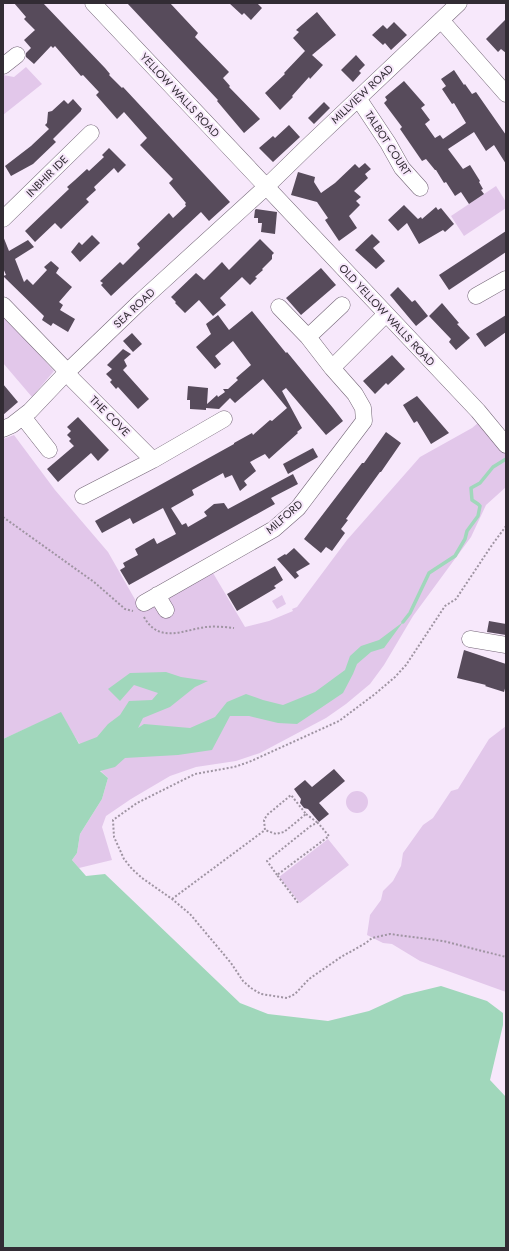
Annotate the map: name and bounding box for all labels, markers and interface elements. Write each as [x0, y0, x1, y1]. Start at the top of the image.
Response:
street label: YELLOW WALLS ROAD [137, 49, 224, 141]
street label: MILLVIEW ROAD [327, 61, 397, 127]
street label: TALBOT COURT [361, 108, 415, 178]
street label: INBHIR IDE [22, 151, 72, 201]
street label: OLD YELLOW WALLS ROAD [335, 260, 439, 370]
street label: SEA ROAD [110, 284, 159, 332]
street label: THE COVE [86, 392, 134, 440]
street label: MILFORD [262, 496, 306, 538]

